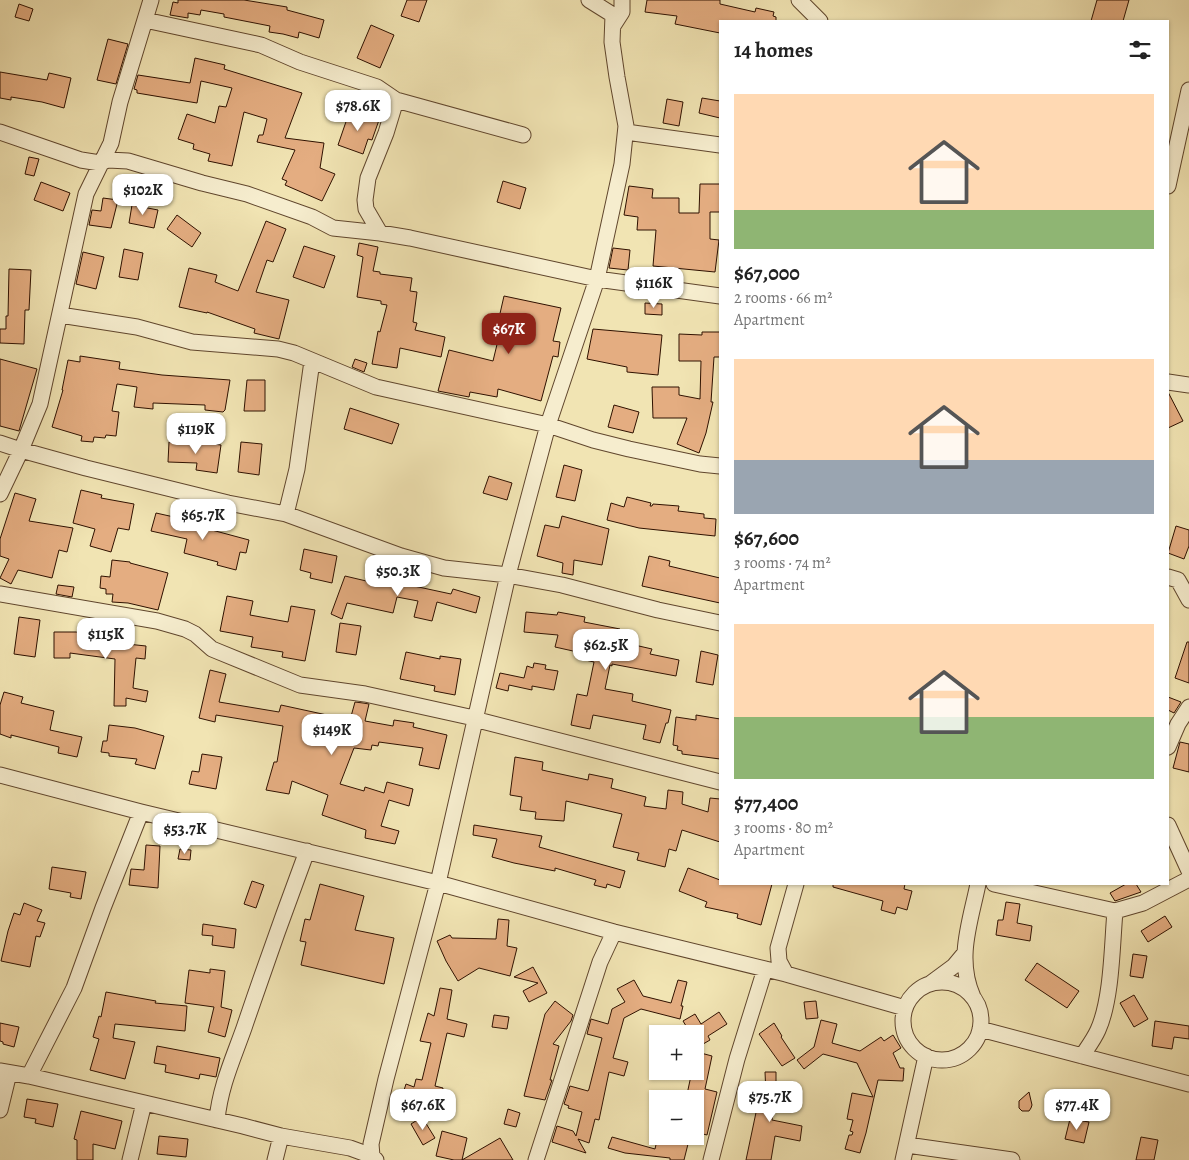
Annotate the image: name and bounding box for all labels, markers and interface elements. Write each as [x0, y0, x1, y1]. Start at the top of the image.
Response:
text: 14 homes [734, 36, 813, 64]
icon: filters [1126, 36, 1154, 64]
pin: $78.6K [317, 90, 399, 132]
text: $78.6K [336, 95, 380, 117]
icon: home [899, 127, 989, 217]
pin: $102K [108, 174, 178, 216]
text: $102K [123, 179, 163, 201]
text: $67,000 [734, 259, 800, 287]
pin: $116K [619, 266, 689, 309]
text: $116K [636, 272, 672, 294]
text: 2 rooms · 66 m² [734, 287, 832, 309]
text: Apartment [734, 309, 805, 331]
pin: $67K [479, 312, 539, 355]
text: $67K [493, 318, 525, 340]
icon: home [899, 392, 989, 482]
pin: $119K [161, 412, 231, 455]
text: $119K [178, 418, 214, 440]
pin: $65.7K [162, 498, 244, 541]
text: $65.7K [181, 504, 225, 526]
text: $67,600 [734, 524, 799, 552]
text: 3 rooms · 74 m² [734, 552, 831, 574]
pin: $50.3K [357, 554, 439, 597]
text: $50.3K [376, 560, 420, 582]
text: Apartment [734, 574, 805, 596]
pin: $115K [71, 618, 141, 660]
text: $115K [88, 623, 124, 645]
pin: $62.5K [565, 628, 647, 671]
text: $62.5K [584, 634, 628, 656]
icon: home [899, 657, 989, 747]
pin: $149K [297, 714, 367, 756]
text: $149K [313, 719, 351, 741]
text: $77,400 [734, 789, 798, 817]
pin: $53.7K [144, 812, 226, 855]
text: 3 rooms · 80 m² [734, 817, 833, 839]
text: $53.7K [164, 818, 206, 840]
text: Apartment [734, 839, 805, 861]
map controls [649, 1025, 704, 1145]
button: + [649, 1025, 704, 1080]
pin: $75.7K [729, 1080, 811, 1123]
text: $75.7K [749, 1086, 791, 1108]
pin: $67.6K [382, 1088, 464, 1131]
pin: $77.4K [1036, 1088, 1118, 1131]
button: − [649, 1090, 704, 1145]
text: $67.6K [401, 1094, 445, 1116]
text: $77.4K [1055, 1094, 1099, 1116]

